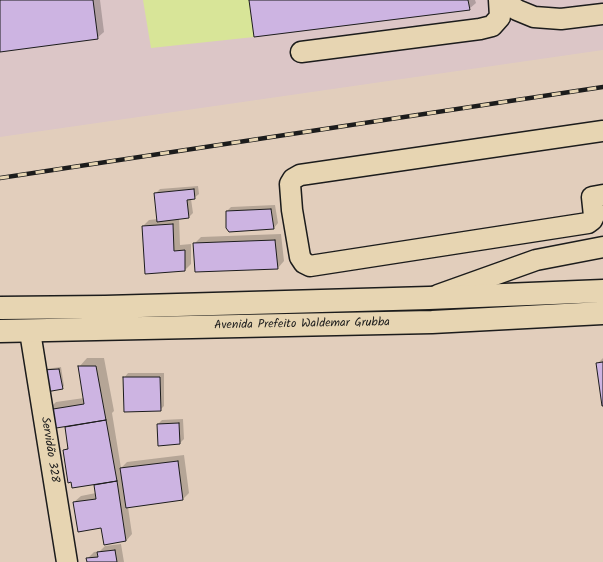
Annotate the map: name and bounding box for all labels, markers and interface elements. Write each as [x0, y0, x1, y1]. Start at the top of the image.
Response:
street label: Avenida Prefeito Waldemar Grubba [214, 316, 390, 334]
street label: Servidão 328 [37, 416, 61, 484]

